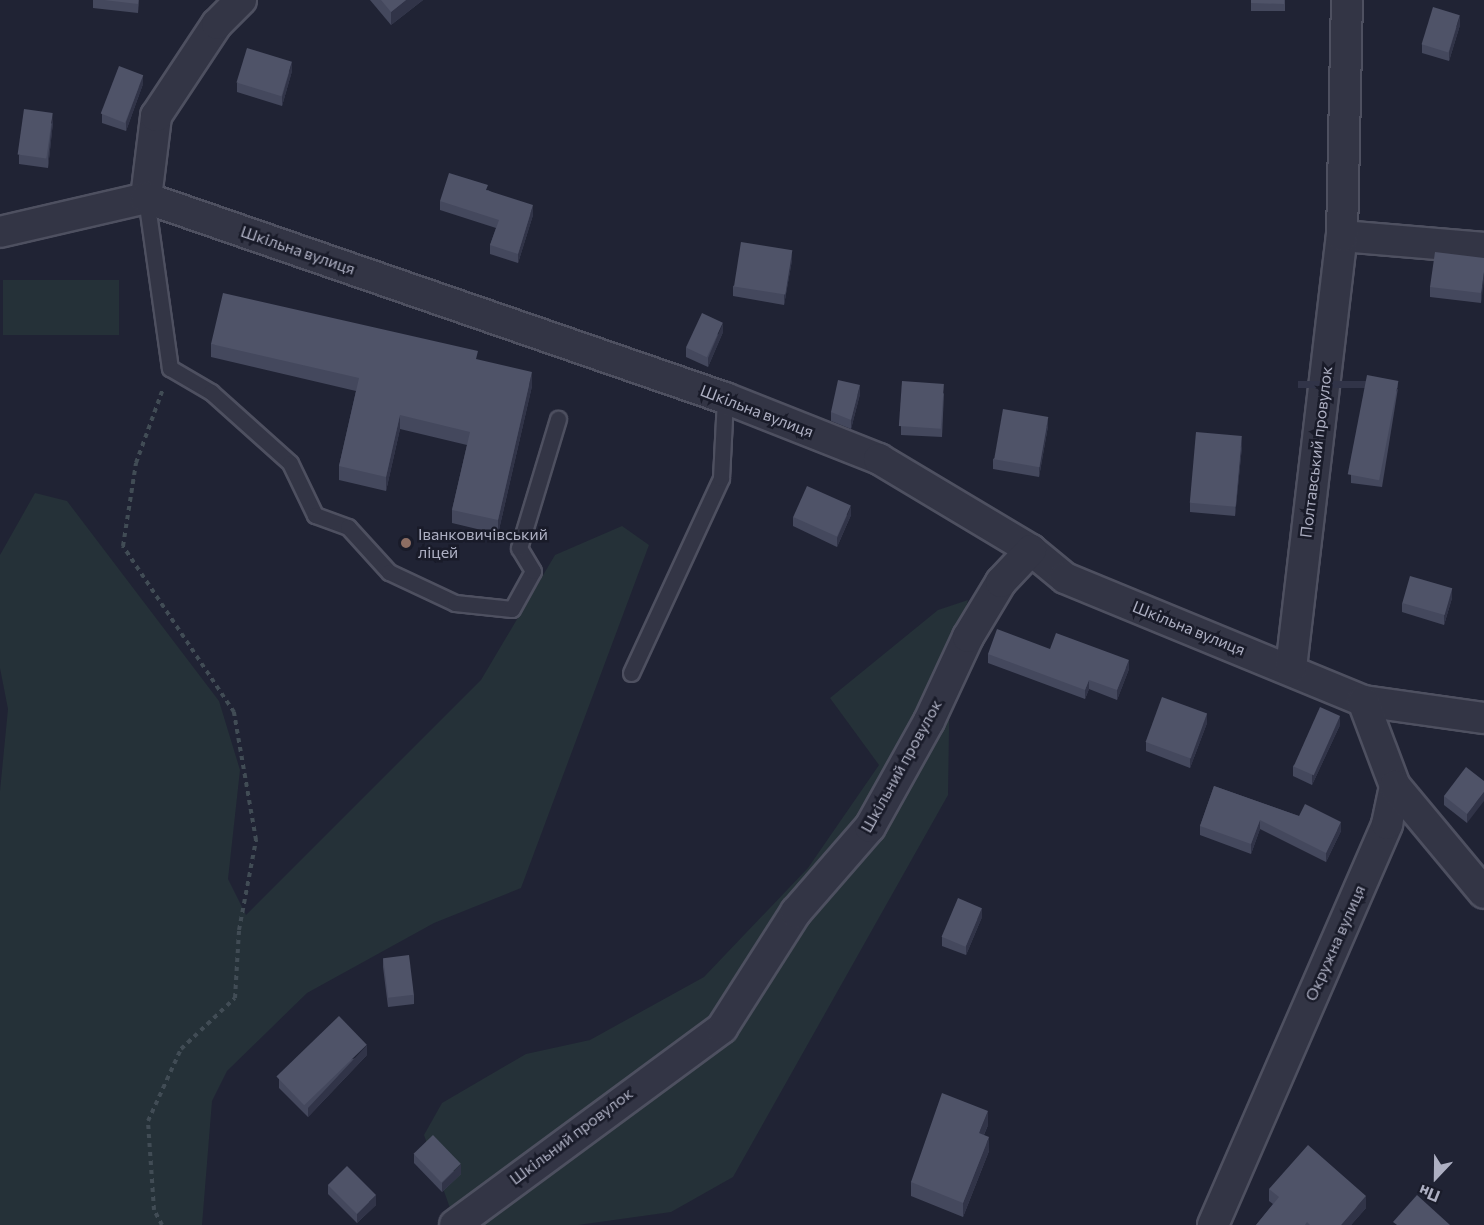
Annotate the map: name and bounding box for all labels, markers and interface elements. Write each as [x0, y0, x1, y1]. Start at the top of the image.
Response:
street label: Шкільна вулиця [238, 221, 358, 279]
street label: Полтавський провулок [1296, 365, 1336, 539]
street label: Шкільна вулиця [698, 381, 816, 441]
place label: Іванковичівський ліцей [418, 524, 548, 562]
marker: Іванковичівський ліцей [399, 536, 413, 550]
street label: Шкільна вулиця [1130, 597, 1248, 659]
street label: Шкільний провулок [856, 696, 946, 836]
street label: Окружна вулиця [1301, 882, 1369, 1004]
street label: Шкільний провулок [506, 1084, 636, 1188]
north arrow [1406, 1147, 1466, 1207]
text: Пн [1416, 1181, 1442, 1207]

